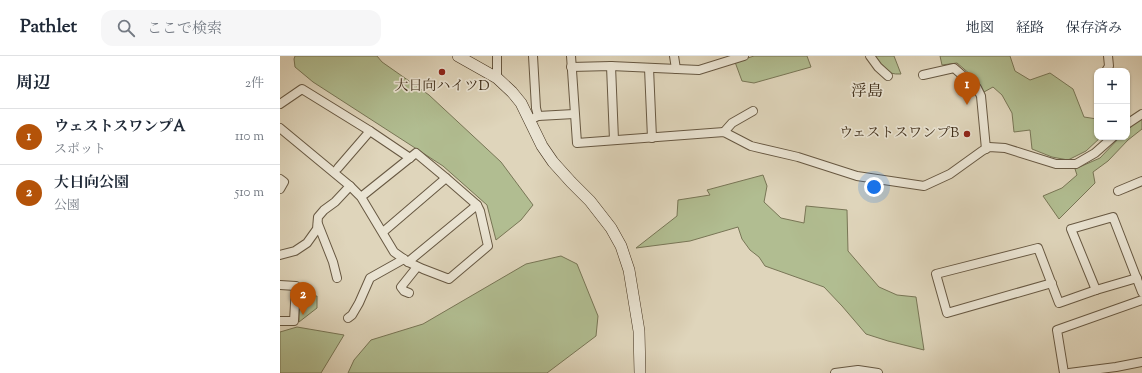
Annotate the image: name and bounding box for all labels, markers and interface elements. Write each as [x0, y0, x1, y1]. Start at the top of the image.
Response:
search box [101, 10, 381, 46]
text: Pathlet [20, 14, 77, 41]
icon: search [115, 17, 137, 39]
text: ここで検索 [147, 19, 222, 40]
text: 地図 [966, 19, 994, 39]
text: 経路 [1016, 19, 1044, 39]
text: 保存済み [1066, 19, 1122, 39]
marker: 大日向ハイツD [437, 67, 447, 77]
map controls [1094, 68, 1130, 140]
button: + [1094, 68, 1130, 104]
text: 周辺 [16, 72, 50, 96]
pin: 1 [954, 72, 980, 105]
text: 2件 [245, 75, 264, 93]
place label: 大日向ハイツD [394, 77, 490, 97]
district label: 浮島 [851, 81, 883, 104]
button: − [1094, 104, 1130, 140]
text: ウェストスワンプA [54, 117, 185, 138]
place label: ウェストスワンプB [839, 124, 959, 144]
text: 1 [27, 128, 31, 146]
text: 110 m [235, 128, 264, 146]
marker: ウェストスワンプB [962, 129, 972, 139]
text: スポット [54, 141, 106, 159]
text: 大日向公園 [54, 173, 129, 194]
your location [864, 177, 884, 197]
text: 2 [26, 184, 32, 202]
text: 510 m [235, 184, 264, 202]
text: 公園 [54, 197, 80, 215]
pin: 2 [290, 282, 316, 315]

